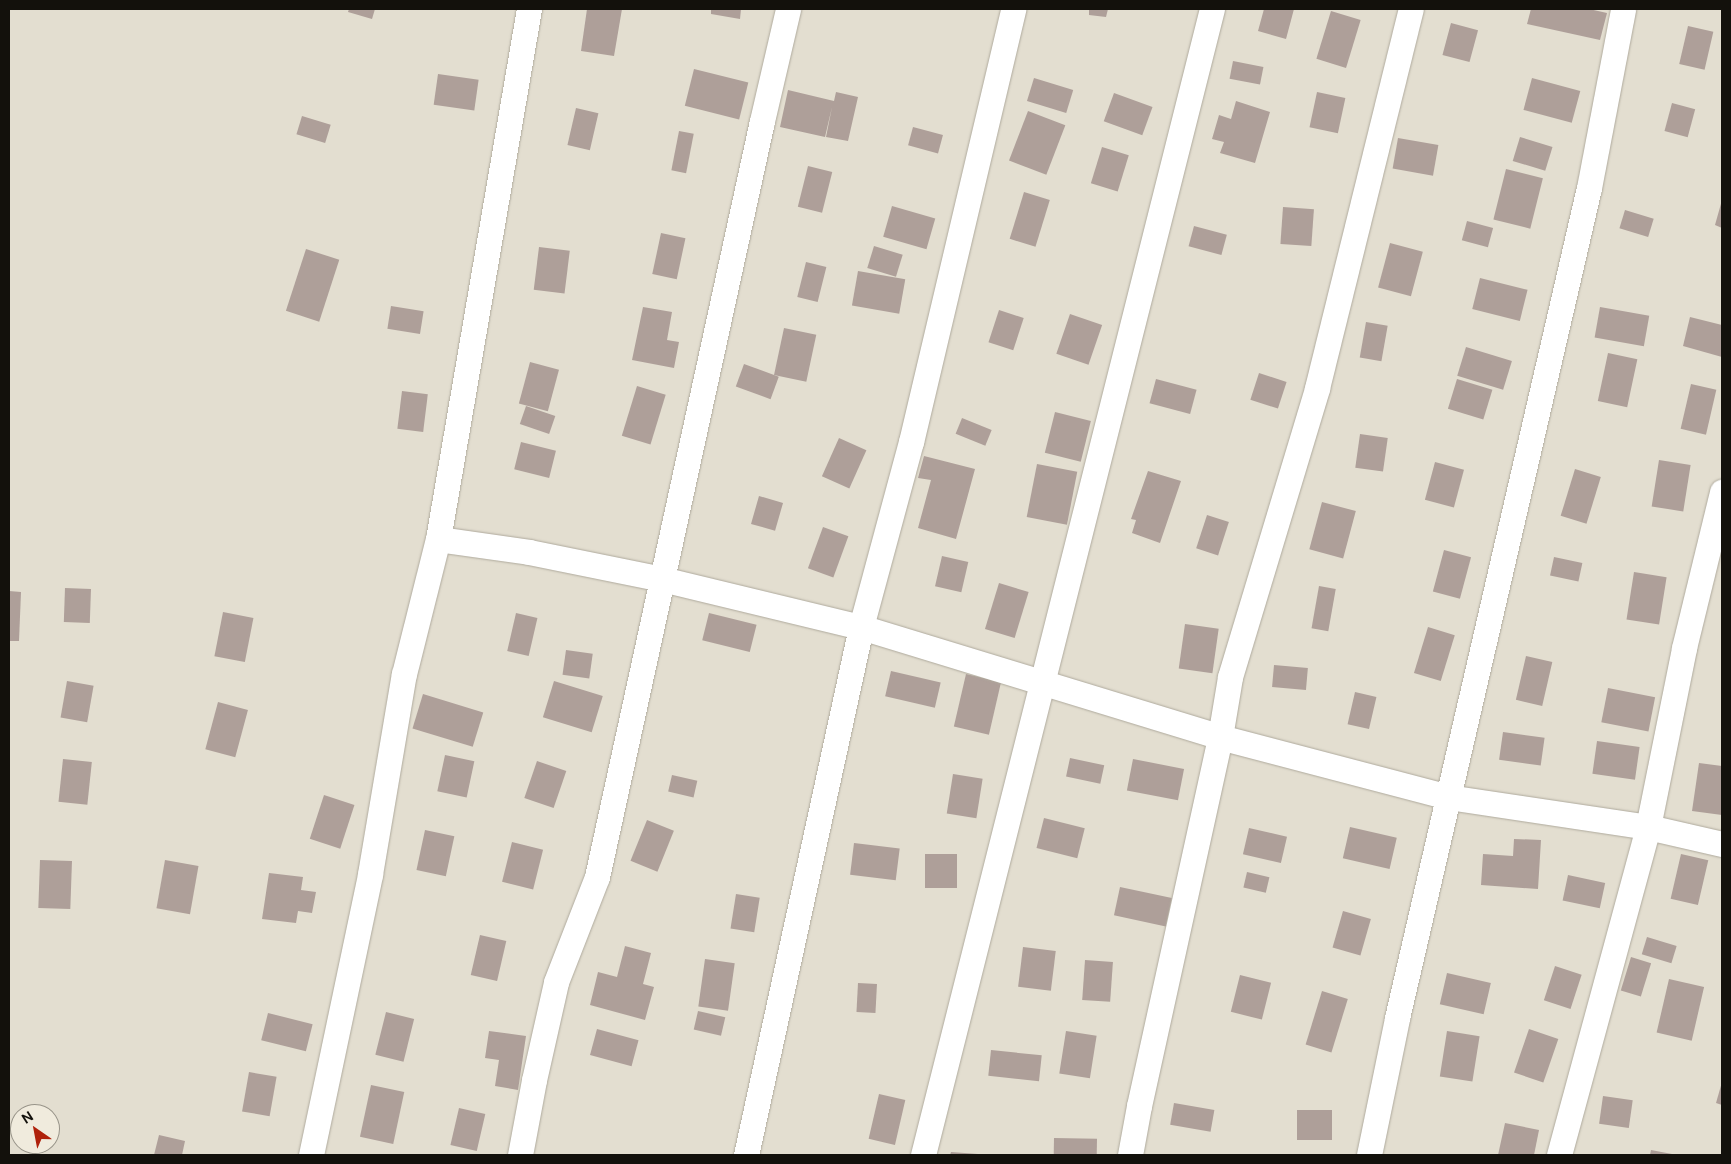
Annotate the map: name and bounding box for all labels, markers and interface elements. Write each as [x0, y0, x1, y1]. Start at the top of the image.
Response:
north arrow [10, 1104, 60, 1154]
text: N [18, 1107, 37, 1128]

